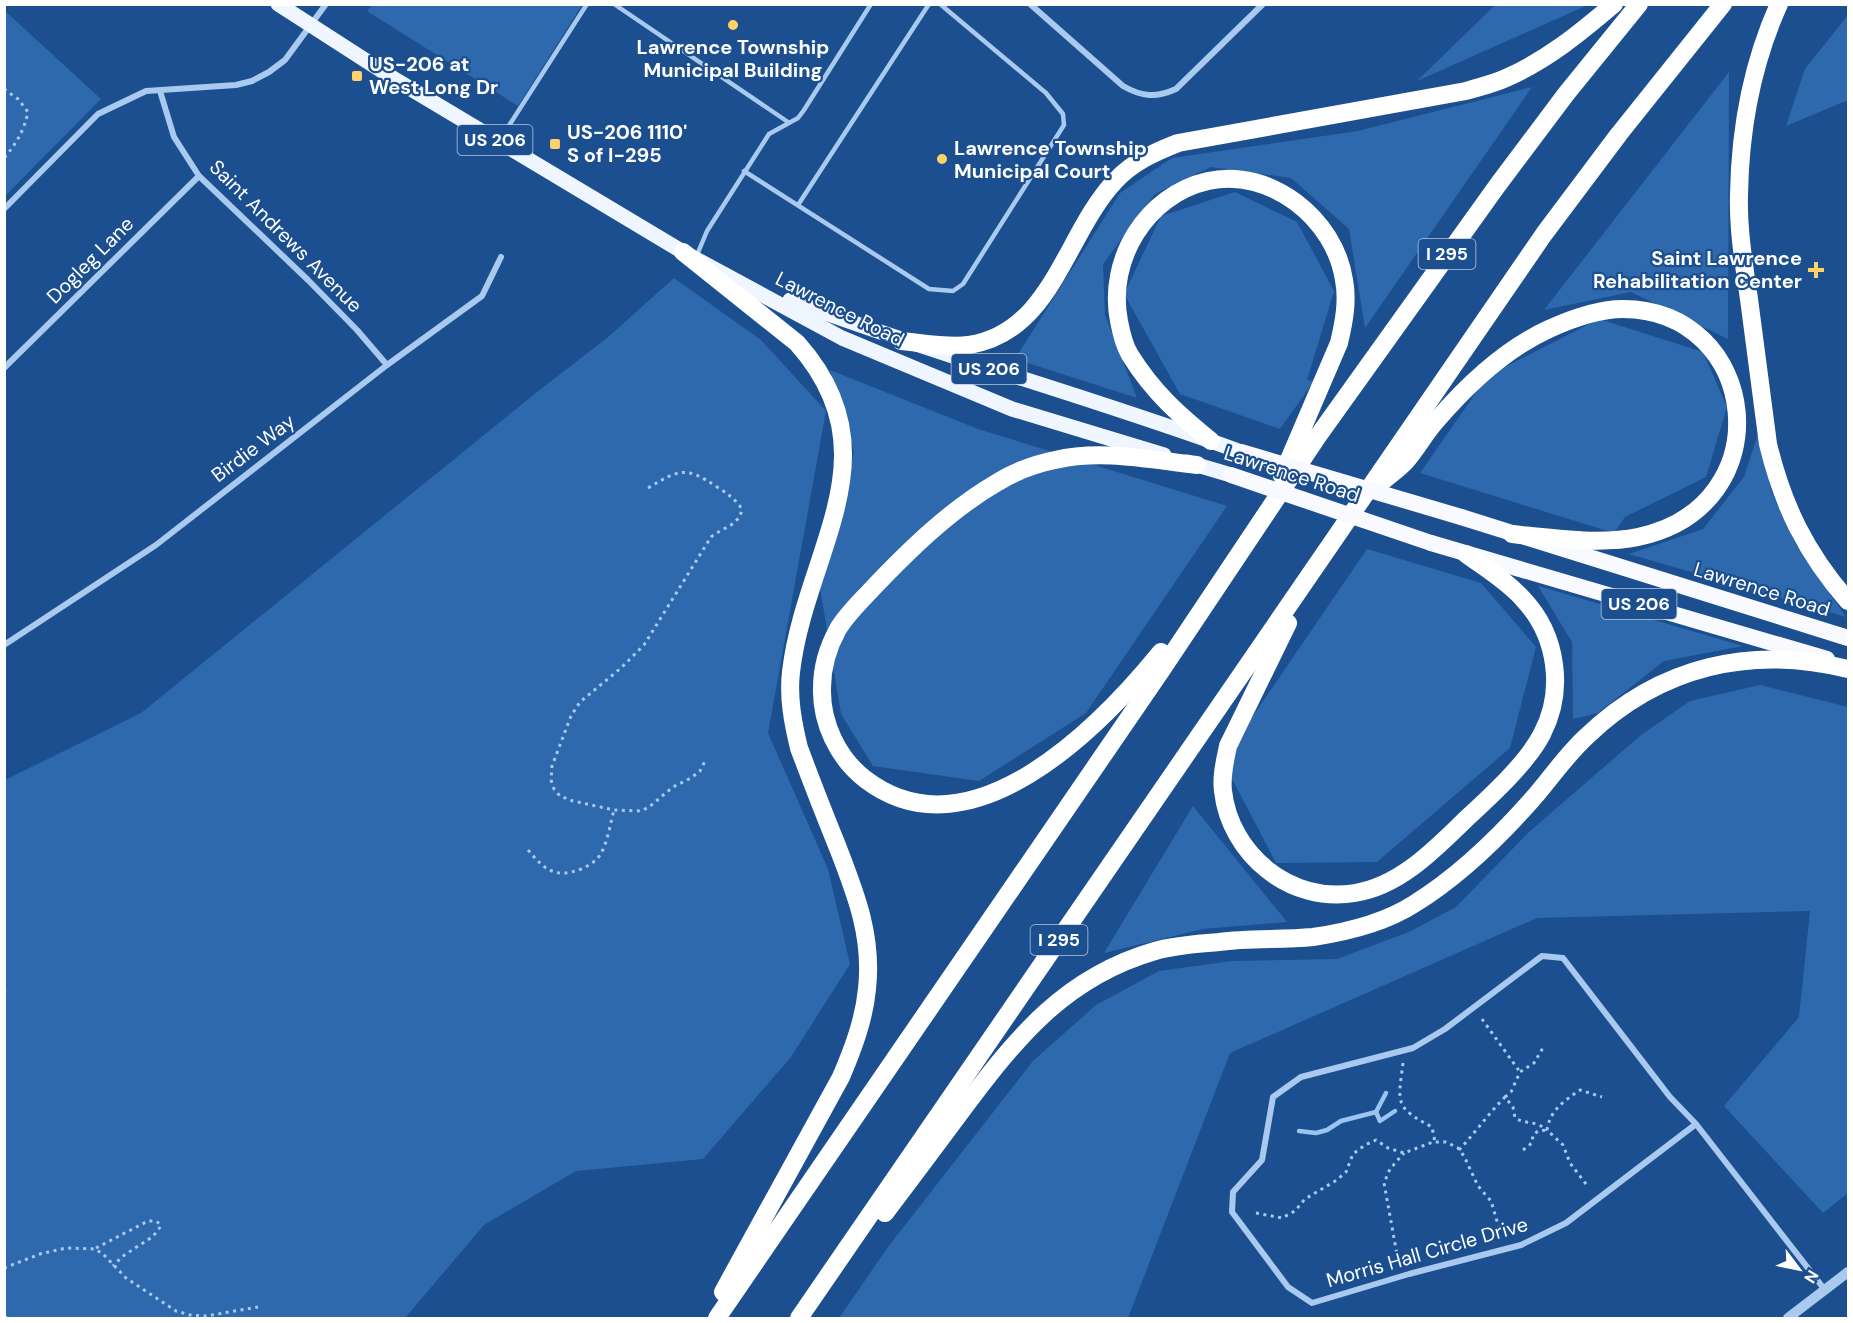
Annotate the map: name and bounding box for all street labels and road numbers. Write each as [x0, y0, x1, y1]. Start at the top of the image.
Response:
road number: US 206 [458, 125, 532, 155]
street label: Saint Andrews Avenue [204, 154, 368, 318]
street label: Dogleg Lane [41, 211, 139, 309]
road number: I 295 [1418, 239, 1476, 269]
street label: Lawrence Road [771, 265, 909, 353]
road number: US 206 [952, 354, 1026, 384]
street label: Birdie Way [206, 408, 300, 488]
street label: Lawrence Road [1221, 440, 1363, 508]
street label: Lawrence Road [1691, 556, 1833, 622]
road number: US 206 [1602, 589, 1676, 619]
road number: I 295 [1030, 925, 1088, 955]
street label: Morris Hall Circle Drive [1323, 1211, 1531, 1293]

